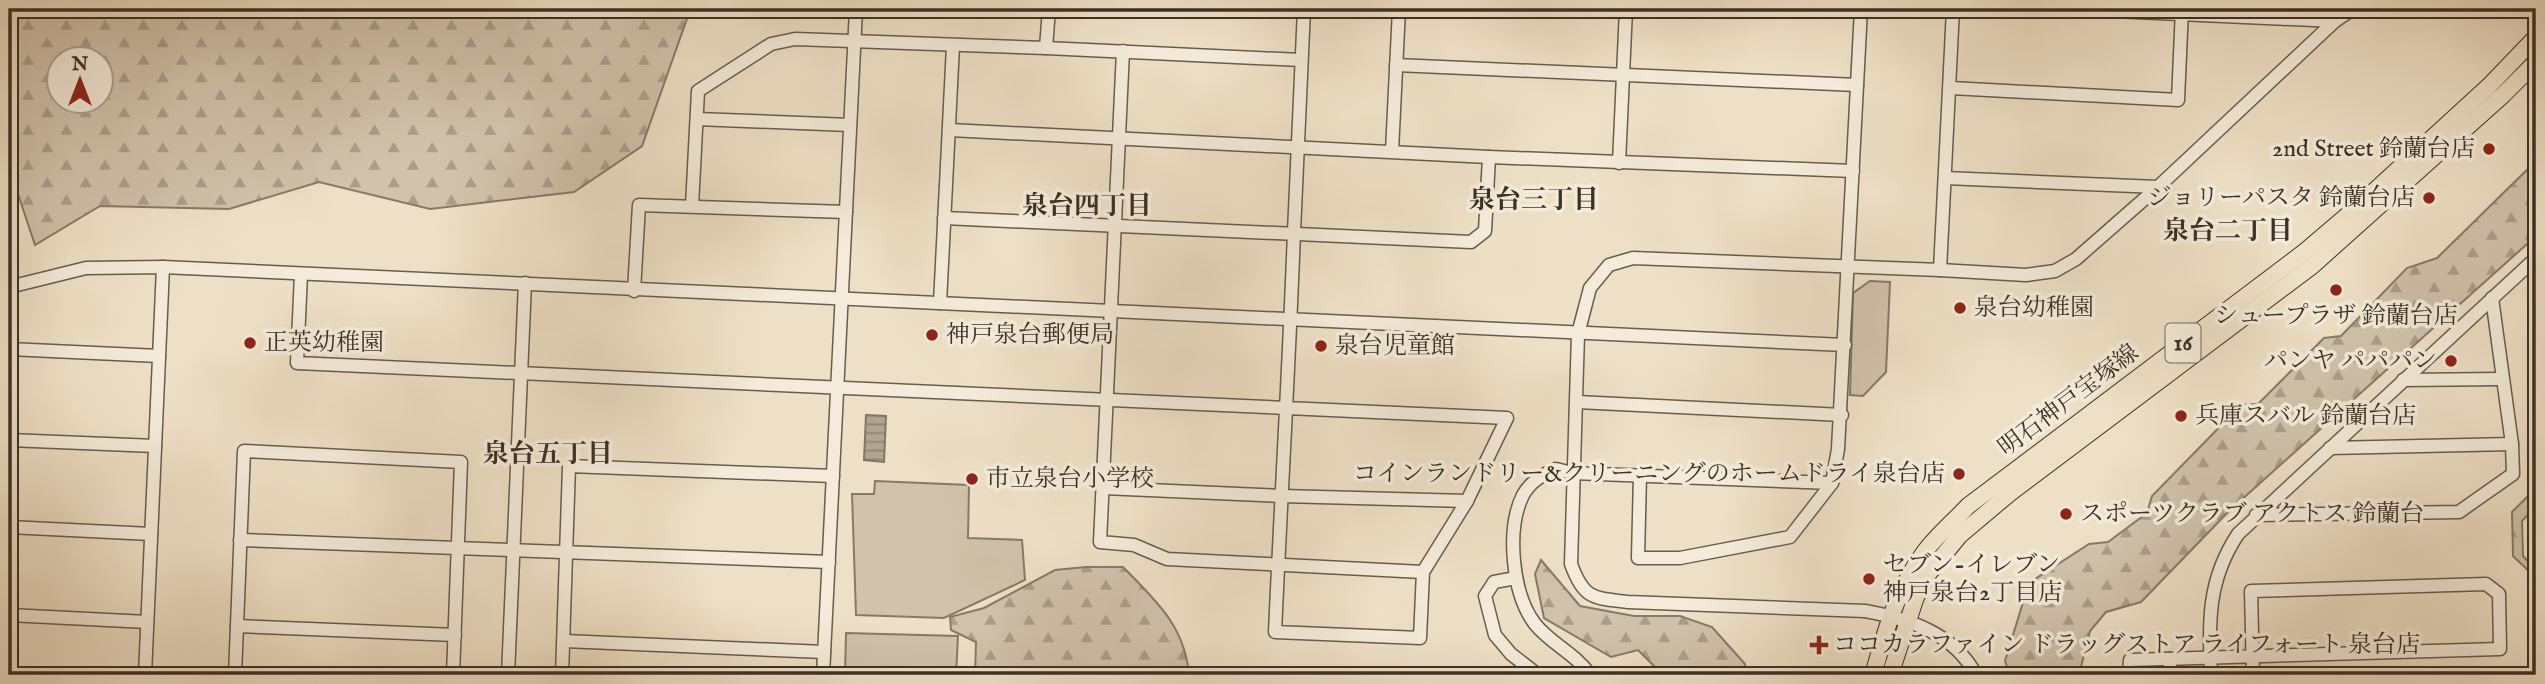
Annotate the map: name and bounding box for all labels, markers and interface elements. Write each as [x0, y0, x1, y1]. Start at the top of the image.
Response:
north arrow [46, 46, 116, 116]
text: N [71, 53, 89, 77]
place label: 2nd Street 鈴蘭台店 [2272, 134, 2475, 165]
marker: 2nd Street 鈴蘭台店 [2481, 141, 2497, 157]
place label: ジョリーパスタ 鈴蘭台店 [2147, 183, 2415, 214]
district label: 泉台三丁目 [1469, 184, 1599, 217]
district label: 泉台四丁目 [1022, 190, 1152, 223]
marker: ジョリーパスタ 鈴蘭台店 [2421, 190, 2437, 206]
district label: 泉台二丁目 [2163, 215, 2293, 248]
marker: シュープラザ 鈴蘭台店 [2328, 282, 2344, 298]
place label: 泉台幼稚園 [1974, 293, 2094, 324]
marker: 泉台幼稚園 [1952, 300, 1968, 316]
place label: シュープラザ 鈴蘭台店 [2214, 301, 2458, 332]
place label: 神戸泉台郵便局 [946, 320, 1114, 351]
road number: 16 [2166, 324, 2200, 362]
marker: 神戸泉台郵便局 [924, 327, 940, 343]
place label: 正英幼稚園 [264, 328, 384, 359]
place label: 泉台児童館 [1335, 331, 1455, 362]
marker: 正英幼稚園 [242, 335, 258, 351]
marker: 泉台児童館 [1313, 338, 1329, 354]
street label: 明石神戸宝塚線 [1993, 338, 2145, 464]
place label: パンヤ パパパン [2264, 346, 2437, 377]
marker: パンヤ パパパン [2443, 353, 2459, 369]
place label: 兵庫スバル 鈴蘭台店 [2195, 401, 2416, 432]
marker: 兵庫スバル 鈴蘭台店 [2173, 408, 2189, 424]
district label: 泉台五丁目 [483, 438, 613, 471]
place label: コインランドリー&クリーニングのホームドライ泉台店 [1353, 459, 1945, 490]
place label: 市立泉台小学校 [986, 464, 1154, 495]
marker: コインランドリー&クリーニングのホームドライ泉台店 [1951, 466, 1967, 482]
marker: 市立泉台小学校 [964, 471, 980, 487]
place label: スポーツクラブ アクトス 鈴蘭台 [2080, 499, 2424, 530]
marker: スポーツクラブ アクトス 鈴蘭台 [2058, 506, 2074, 522]
place label: セブン-イレブン 神戸泉台2丁目店 [1883, 550, 2062, 609]
marker: セブン-イレブン 神戸泉台2丁目店 [1861, 571, 1877, 587]
place label: ココカラファイン ドラッグストア ライフォート 泉台店 [1833, 630, 2420, 661]
marker: ココカラファイン ドラッグストア ライフォート 泉台店 [1811, 637, 1827, 653]

